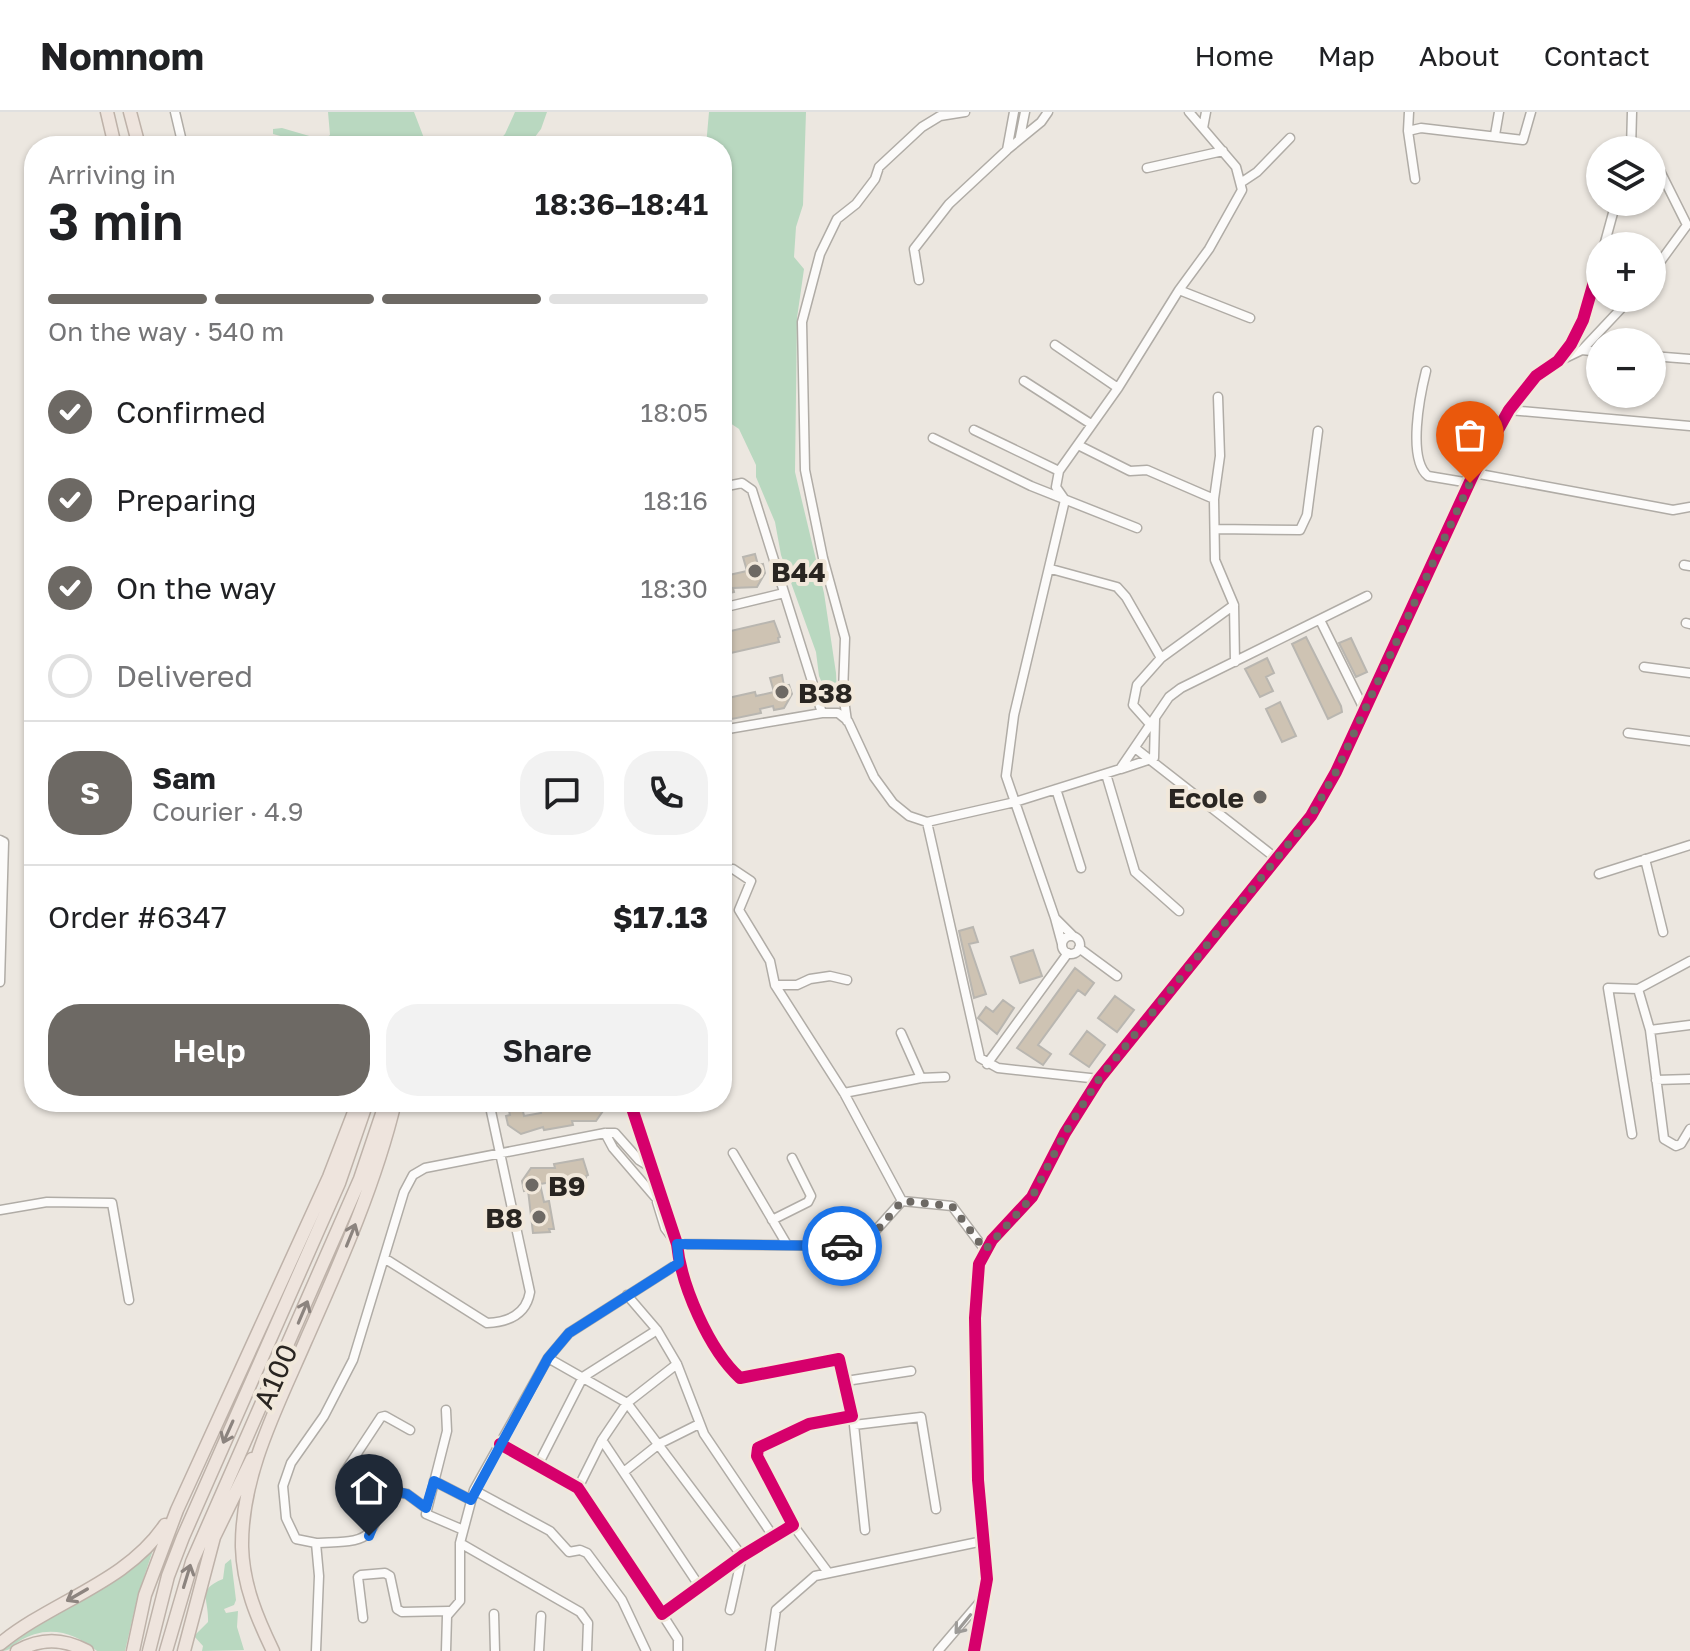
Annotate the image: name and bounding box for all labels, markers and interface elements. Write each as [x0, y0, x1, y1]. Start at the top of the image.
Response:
text: Nomnom [40, 33, 204, 78]
text: Home [1195, 39, 1274, 72]
text: Map [1318, 39, 1375, 72]
text: About [1419, 39, 1500, 72]
text: Contact [1544, 39, 1650, 72]
map controls [1586, 136, 1666, 408]
button: layers [1586, 136, 1666, 216]
text: Arriving in [48, 159, 176, 190]
text: 18:36–18:41 [535, 186, 708, 222]
text: 3 min [48, 189, 183, 251]
button: + [1586, 232, 1666, 312]
text: On the way · 540 m [48, 316, 284, 347]
button: − [1586, 328, 1666, 408]
icon: check [48, 390, 92, 434]
text: Confirmed [116, 394, 266, 430]
text: 18:05 [641, 397, 708, 428]
pin [1436, 401, 1504, 483]
icon: bag [1448, 413, 1492, 457]
icon: check [48, 478, 92, 522]
text: Preparing [116, 482, 257, 518]
text: 18:16 [643, 485, 708, 516]
place label: B44 [771, 555, 826, 588]
marker: B44 [746, 562, 764, 580]
icon: check [48, 566, 92, 610]
text: On the way [116, 570, 276, 606]
text: 18:30 [640, 573, 708, 604]
text: Delivered [116, 658, 253, 694]
place label: B38 [798, 676, 853, 709]
marker: B38 [773, 683, 791, 701]
button: chat [520, 751, 604, 835]
button: phone [624, 751, 708, 835]
text: Sam [152, 760, 216, 796]
text: S [80, 775, 100, 811]
place label: Ecole [1168, 781, 1244, 814]
marker: Ecole [1251, 788, 1269, 806]
text: Courier · 4.9 [152, 796, 304, 827]
text: Order #6347 [48, 899, 227, 935]
text: $17.13 [613, 899, 708, 935]
button: Help [48, 1004, 370, 1096]
button: Share [386, 1004, 708, 1096]
place label: B9 [548, 1169, 586, 1202]
marker: B9 [523, 1176, 541, 1194]
place label: B8 [485, 1201, 523, 1234]
courier [802, 1206, 882, 1286]
marker: B8 [530, 1208, 548, 1226]
one-way arrow [344, 1223, 359, 1248]
icon: car [820, 1224, 864, 1268]
one-way arrow [296, 1300, 311, 1325]
street label: A100 [246, 1339, 304, 1413]
one-way arrow [220, 1419, 235, 1443]
pin [335, 1454, 403, 1536]
icon: home [347, 1466, 391, 1510]
one-way arrow [181, 1564, 195, 1589]
one-way arrow [65, 1588, 89, 1604]
one-way arrow [954, 1613, 972, 1634]

